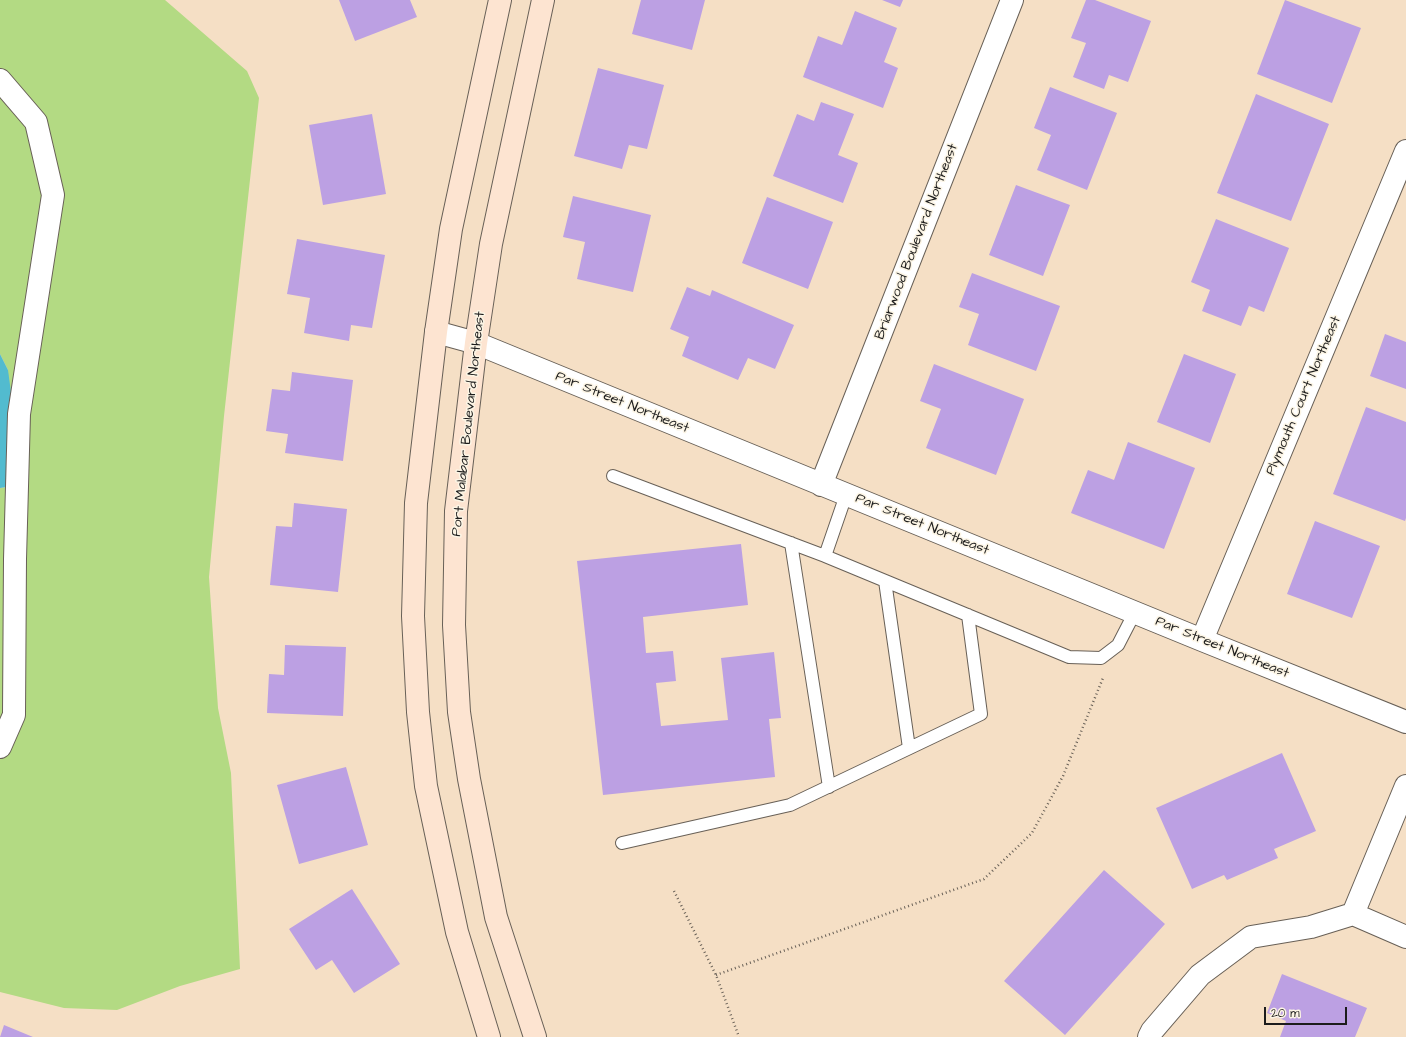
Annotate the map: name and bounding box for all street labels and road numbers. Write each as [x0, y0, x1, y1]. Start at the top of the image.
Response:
street label: Briarwood Boulevard Northeast [872, 142, 962, 342]
street label: Port Malabar Boulevard Northeast [449, 311, 489, 537]
street label: Plymouth Court Northeast [1263, 314, 1345, 478]
street label: Par Street Northeast [553, 369, 691, 437]
street label: Par Street Northeast [853, 491, 991, 559]
street label: Par Street Northeast [1153, 614, 1291, 682]

